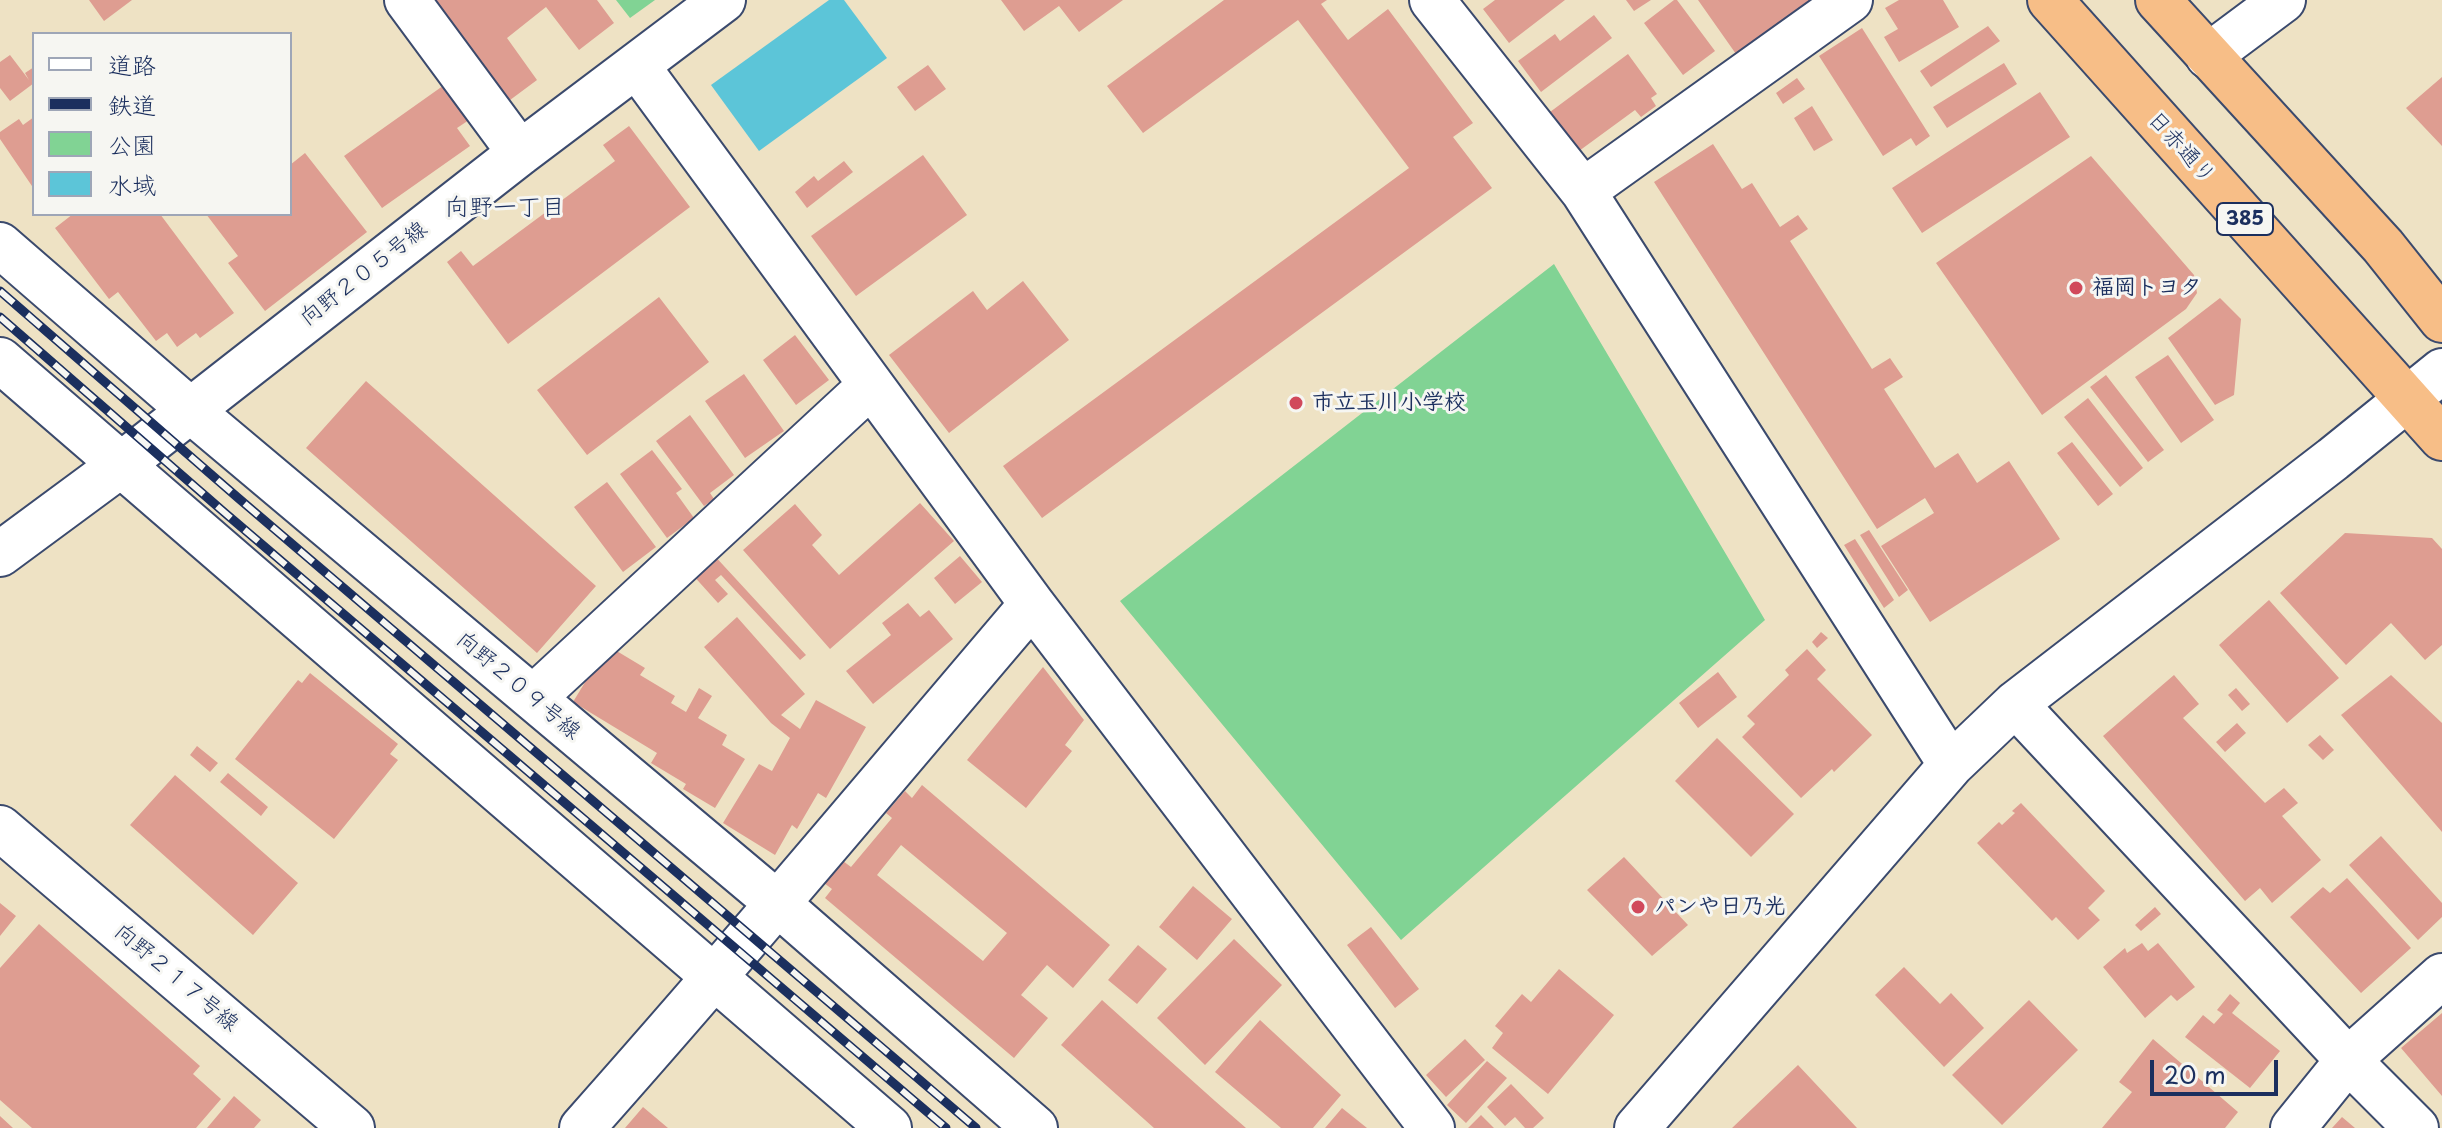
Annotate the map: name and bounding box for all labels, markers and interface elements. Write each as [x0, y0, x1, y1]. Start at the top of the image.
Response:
legend [32, 32, 292, 216]
text: 道路 [108, 46, 156, 82]
text: 鉄道 [108, 86, 156, 122]
street label: 日赤通り [2142, 106, 2220, 190]
text: 公園 [108, 126, 156, 162]
text: 水域 [108, 166, 156, 202]
district label: 向野一丁目 [445, 194, 565, 222]
road number: 385 [2217, 203, 2273, 235]
street label: 向野２０５号線 [295, 216, 433, 332]
place label: 福岡トヨタ [2092, 275, 2202, 301]
marker: 福岡トヨタ [2067, 279, 2085, 297]
place label: 市立玉川小学校 [1312, 390, 1466, 416]
marker: 市立玉川小学校 [1287, 394, 1305, 412]
street label: 向野２０９号線 [451, 626, 585, 746]
place label: パンや日乃光 [1654, 894, 1786, 920]
marker: パンや日乃光 [1629, 898, 1647, 916]
street label: 向野２１７号線 [109, 918, 243, 1038]
scale bar [2154, 1044, 2282, 1094]
text: 20 m [2164, 1056, 2226, 1092]

